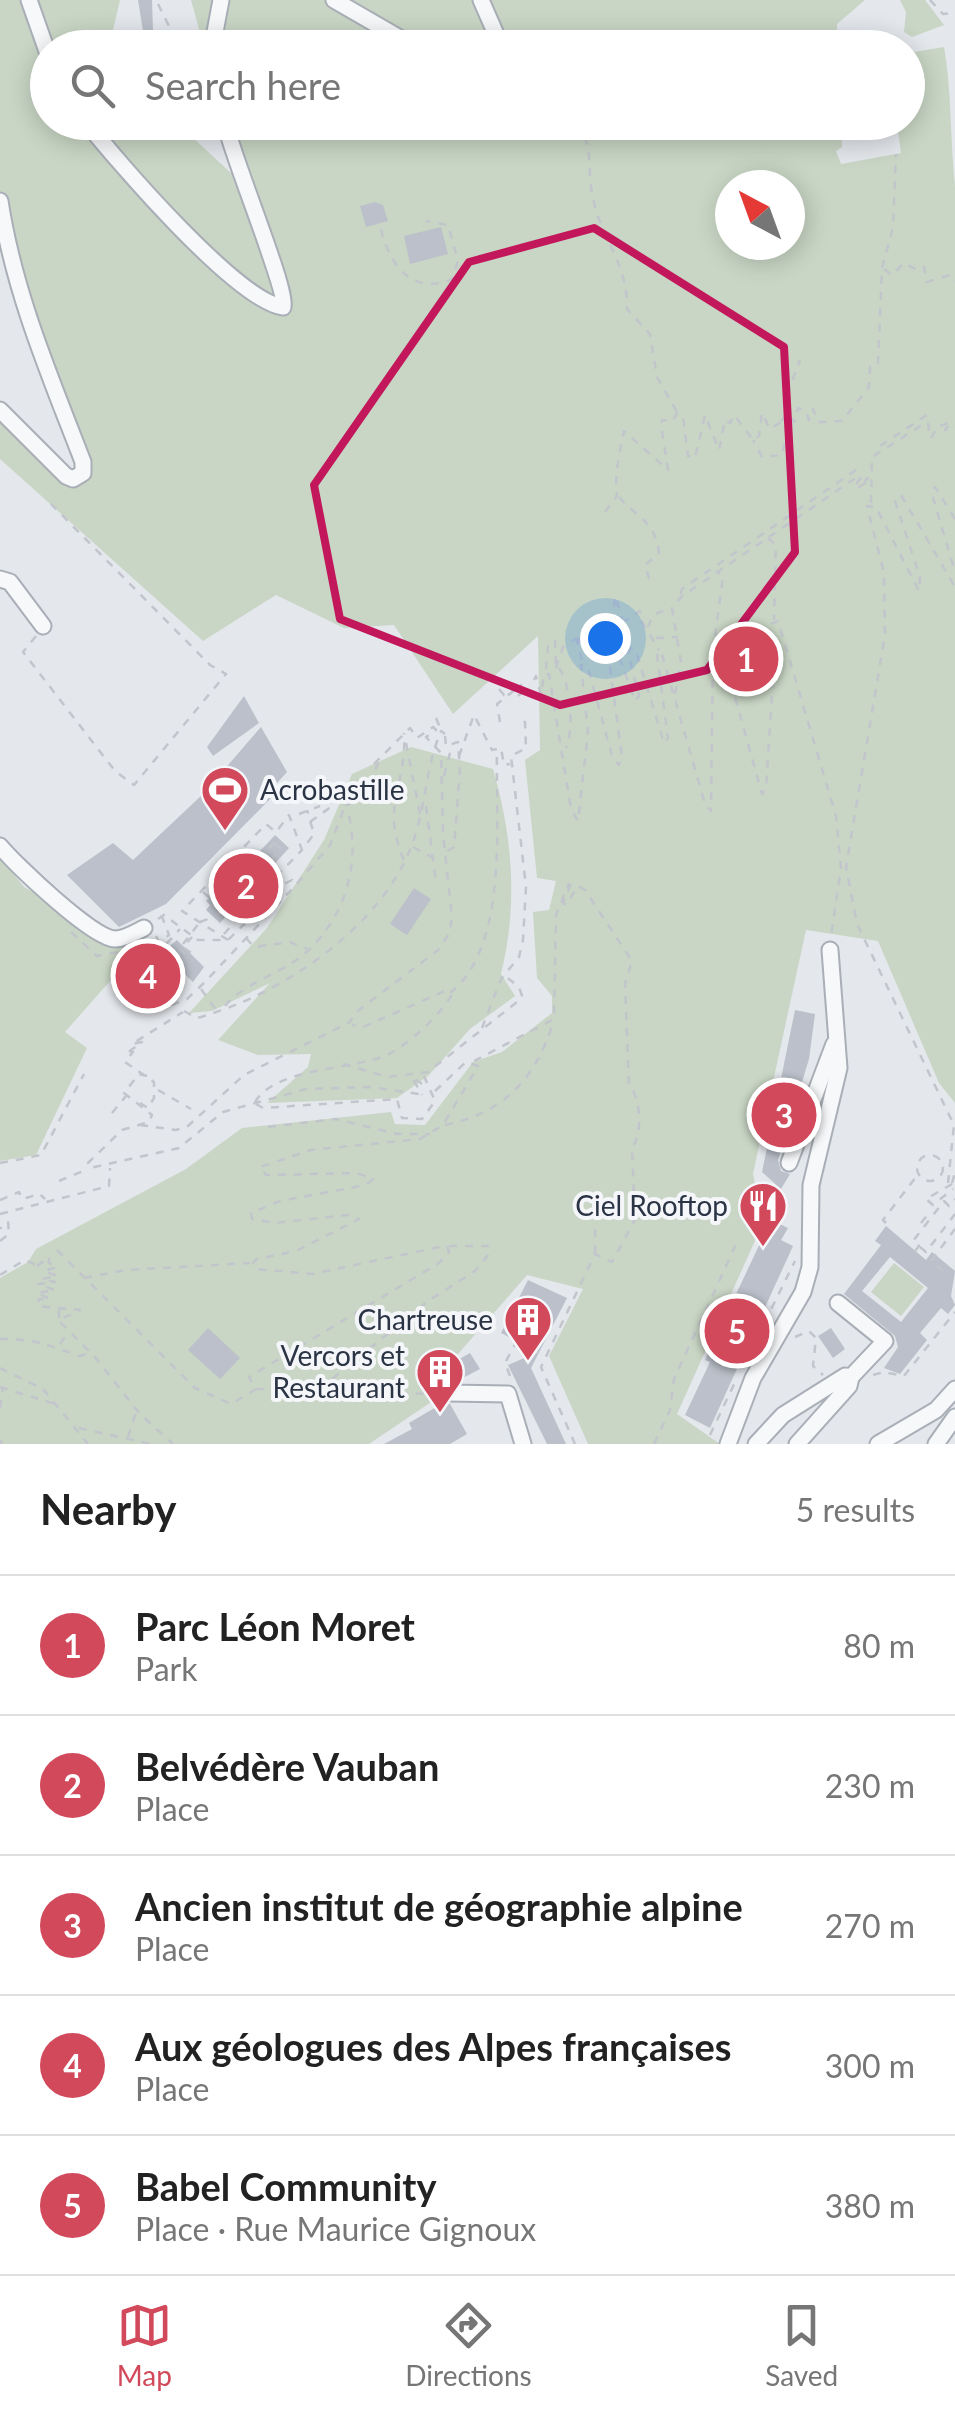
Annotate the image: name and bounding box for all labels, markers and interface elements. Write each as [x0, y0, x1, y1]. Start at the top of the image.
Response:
search box [30, 30, 925, 140]
icon: search [65, 58, 120, 113]
text: Search here [145, 62, 341, 108]
north arrow [715, 170, 805, 260]
your location [580, 613, 631, 664]
pin: 1 [714, 622, 778, 696]
sports icon: Acrobastille [199, 764, 251, 832]
place label: Acrobastille [260, 772, 404, 806]
pin: 2 [214, 848, 278, 924]
pin: 4 [116, 938, 180, 1014]
pin: 3 [752, 1078, 816, 1152]
restaurant icon: Ciel Rooftop [737, 1180, 789, 1248]
place label: Ciel Rooftop [575, 1188, 728, 1222]
building icon: Chartreuse [502, 1294, 554, 1362]
pin: 5 [704, 1294, 770, 1368]
place label: Chartreuse [358, 1302, 493, 1336]
place label: Vercors et Restaurant [273, 1338, 405, 1404]
building icon: Vercors et Restaurant [414, 1346, 466, 1414]
text: Nearby [40, 1484, 177, 1534]
text: 5 results [796, 1490, 915, 1529]
text: Parc Léon Moret [135, 1603, 415, 1649]
text: 1 [63, 1626, 82, 1665]
text: 80 m [843, 1626, 915, 1665]
text: Park [135, 1649, 198, 1688]
text: Belvédère Vauban [135, 1743, 439, 1789]
text: 2 [63, 1766, 82, 1805]
text: 230 m [825, 1766, 915, 1805]
text: Place [135, 1789, 209, 1828]
text: Ancien institut de géographie alpine [135, 1883, 743, 1929]
text: 3 [63, 1906, 82, 1945]
text: 270 m [825, 1906, 915, 1945]
text: Place [135, 1929, 209, 1968]
text: Aux géologues des Alpes françaises [135, 2023, 732, 2069]
text: 4 [63, 2046, 82, 2085]
text: 300 m [825, 2046, 915, 2085]
text: Place [135, 2069, 209, 2108]
text: Babel Community [135, 2163, 436, 2209]
text: 5 [63, 2186, 82, 2225]
text: 380 m [825, 2186, 915, 2225]
text: Place · Rue Maurice Gignoux [135, 2209, 536, 2248]
tab: Map [117, 2298, 172, 2392]
tab: Directions [405, 2298, 532, 2392]
tab: Saved [765, 2298, 838, 2392]

